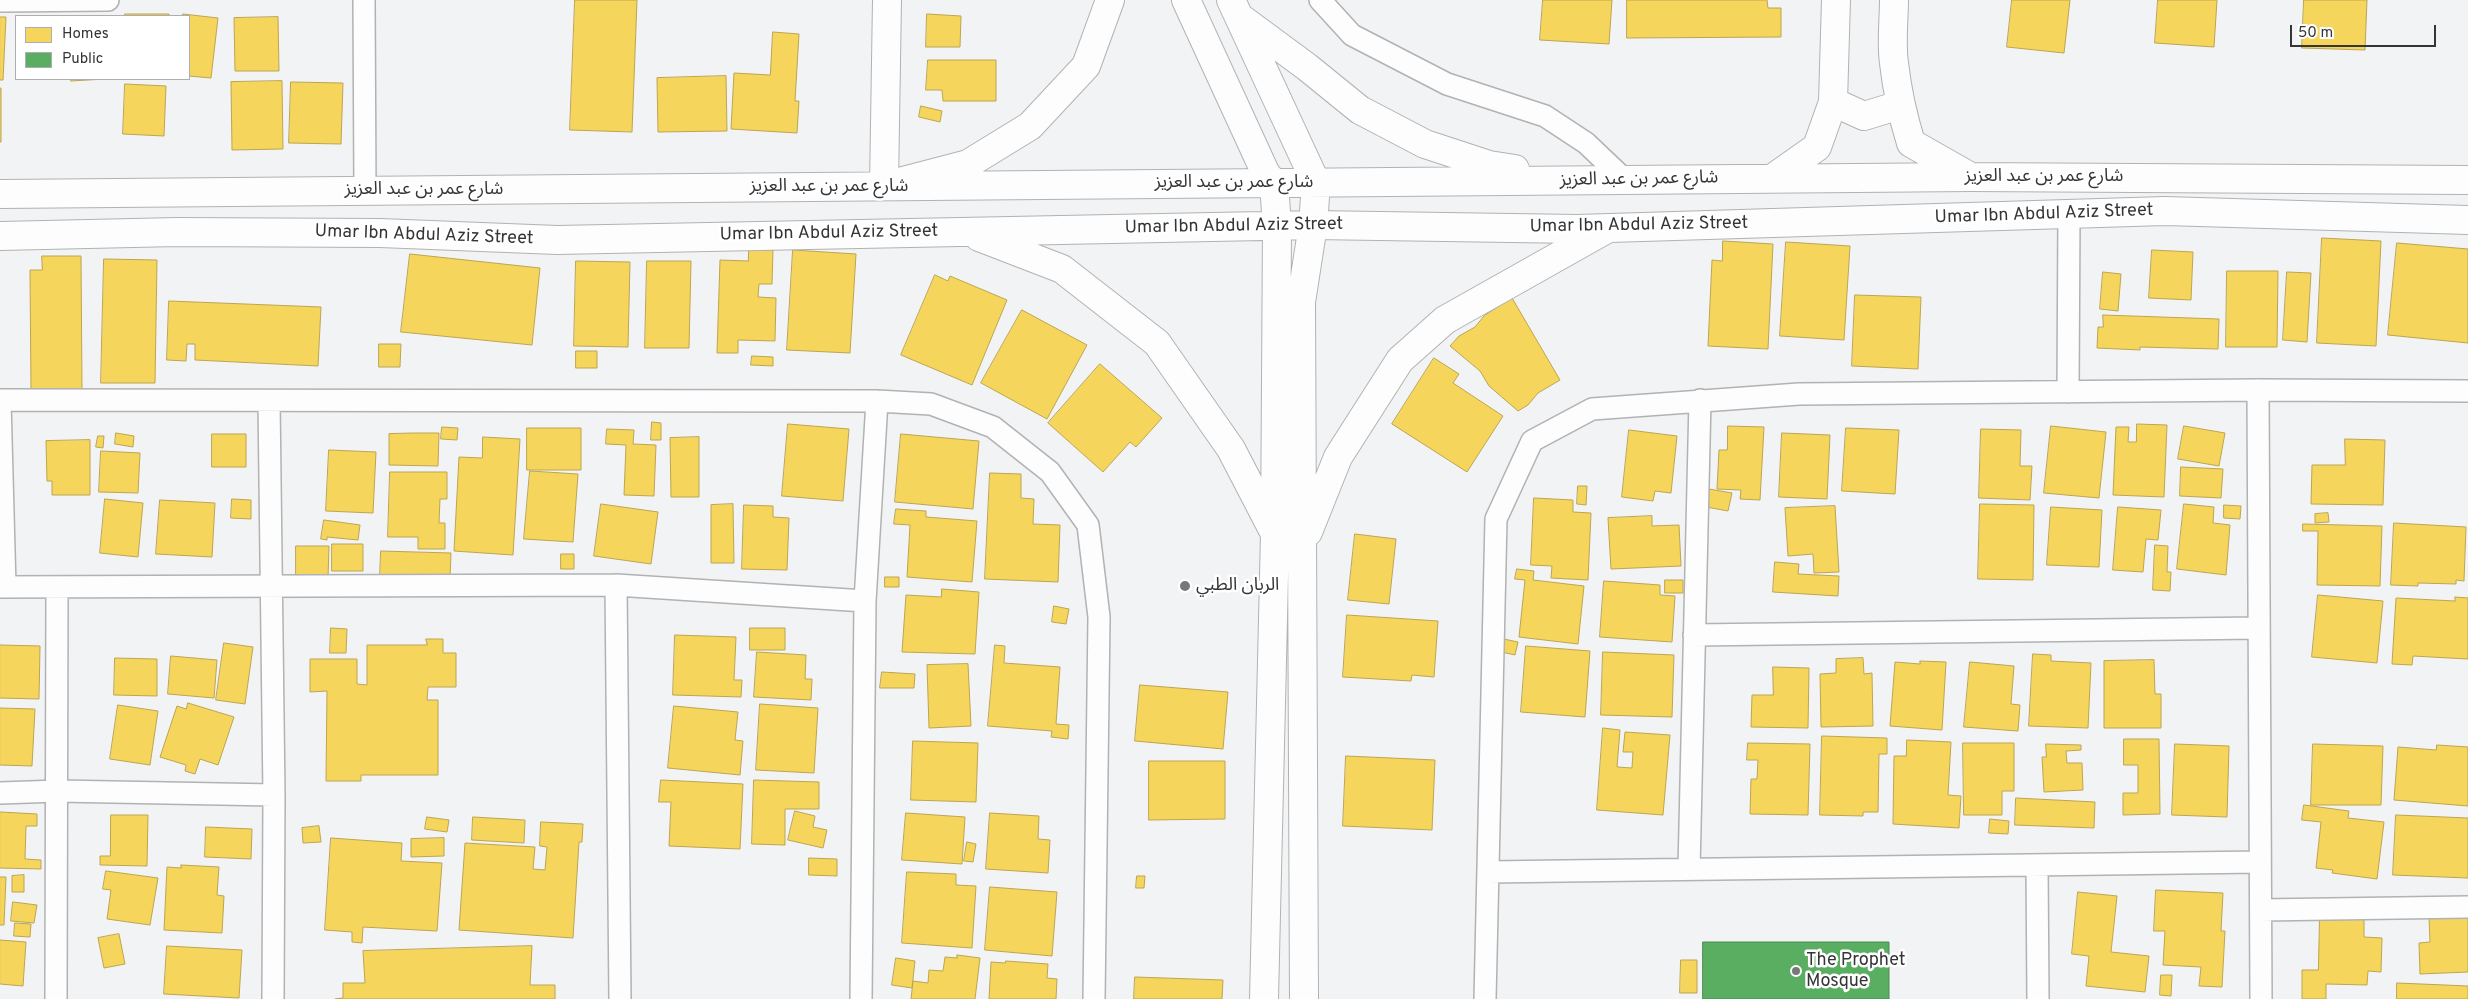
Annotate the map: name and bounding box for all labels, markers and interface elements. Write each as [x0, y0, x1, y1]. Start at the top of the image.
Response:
legend [15, 15, 190, 80]
scale bar [2293, 15, 2439, 47]
text: 50 m [2298, 24, 2333, 43]
text: Homes [62, 25, 109, 44]
text: Public [62, 50, 103, 69]
street label: شارع عمر بن عبد العزيز [1965, 166, 2123, 188]
street label: شارع عمر بن عبد العزيز [1559, 168, 1719, 192]
street label: شارع عمر بن عبد العزيز [1155, 172, 1313, 194]
street label: شارع عمر بن عبد العزيز [750, 176, 908, 198]
street label: شارع عمر بن عبد العزيز [345, 179, 503, 201]
street label: Umar Ibn Abdul Aziz Street [1934, 200, 2154, 230]
street label: Umar Ibn Abdul Aziz Street [1529, 213, 1749, 239]
street label: Umar Ibn Abdul Aziz Street [1124, 214, 1344, 240]
street label: Umar Ibn Abdul Aziz Street [314, 221, 534, 251]
street label: Umar Ibn Abdul Aziz Street [719, 221, 939, 247]
place label: الربان الطبي [1196, 575, 1279, 597]
marker: الربان الطبي [1178, 579, 1192, 593]
place label: The Prophet Mosque [1806, 950, 1906, 992]
marker: The Prophet Mosque [1790, 965, 1802, 977]

